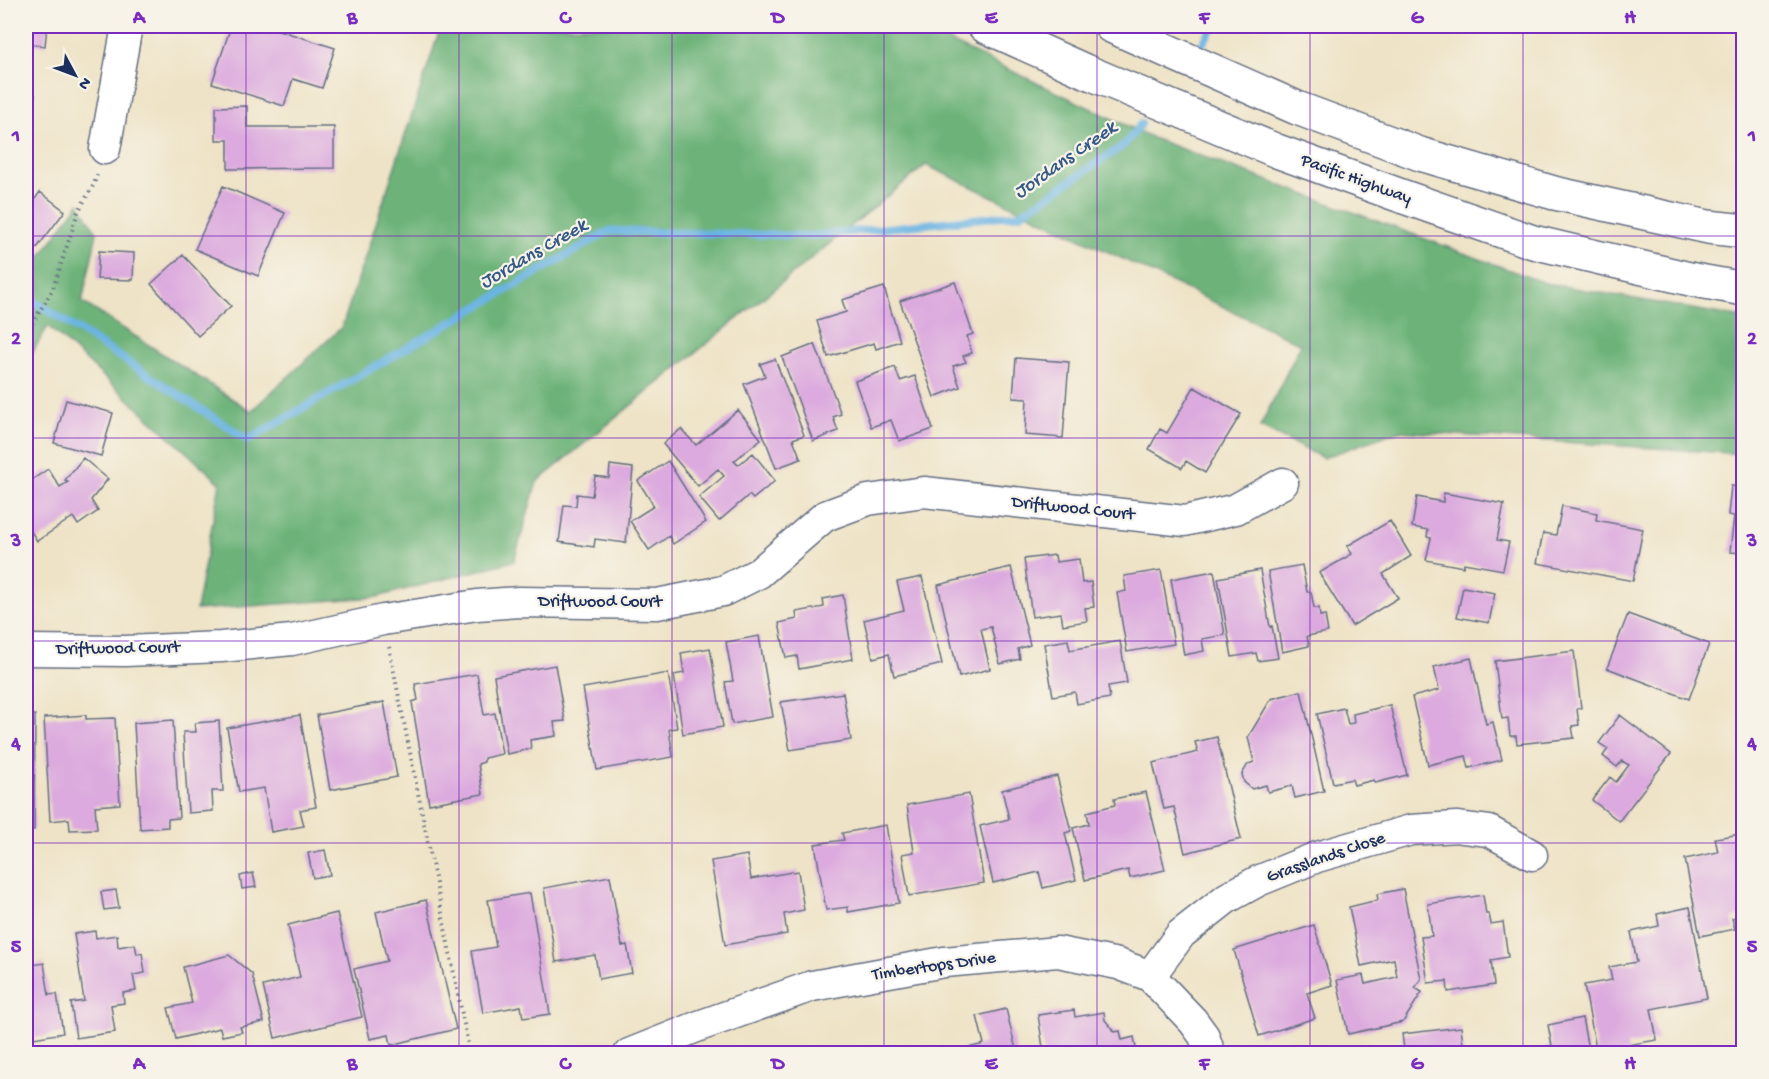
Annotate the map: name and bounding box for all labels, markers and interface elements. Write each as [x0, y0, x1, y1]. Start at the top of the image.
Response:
text: A [132, 8, 147, 31]
text: B [346, 8, 358, 31]
text: C [559, 8, 573, 31]
text: D [769, 8, 785, 31]
text: E [985, 8, 999, 31]
text: F [1198, 8, 1211, 31]
text: G [1411, 8, 1425, 31]
text: H [1624, 8, 1636, 31]
north arrow [45, 45, 105, 105]
text: N [73, 72, 94, 93]
water label: Jordans Creek [1010, 116, 1123, 205]
text: 1 [11, 126, 20, 149]
text: 1 [1747, 126, 1756, 149]
street label: Pacific Highway [1297, 150, 1415, 210]
water label: Jordans Creek [476, 214, 593, 295]
text: 2 [11, 329, 21, 352]
text: 2 [1747, 329, 1757, 352]
street label: Driftwood Court [1009, 492, 1137, 526]
text: 3 [10, 531, 21, 554]
text: 3 [1746, 531, 1757, 554]
street label: Driftwood Court [537, 592, 663, 613]
street label: Driftwood Court [55, 637, 182, 661]
text: 4 [10, 734, 21, 757]
text: 4 [1746, 734, 1757, 757]
street label: Grasslands Close [1264, 828, 1389, 888]
text: 5 [11, 937, 22, 960]
text: 5 [1747, 937, 1758, 960]
street label: Timbertops Drive [870, 948, 998, 986]
text: A [132, 1054, 147, 1077]
text: B [346, 1054, 358, 1077]
text: C [559, 1054, 573, 1077]
text: D [769, 1054, 785, 1077]
text: E [985, 1054, 999, 1077]
text: F [1198, 1054, 1211, 1077]
text: G [1411, 1054, 1425, 1077]
text: H [1624, 1054, 1636, 1077]

